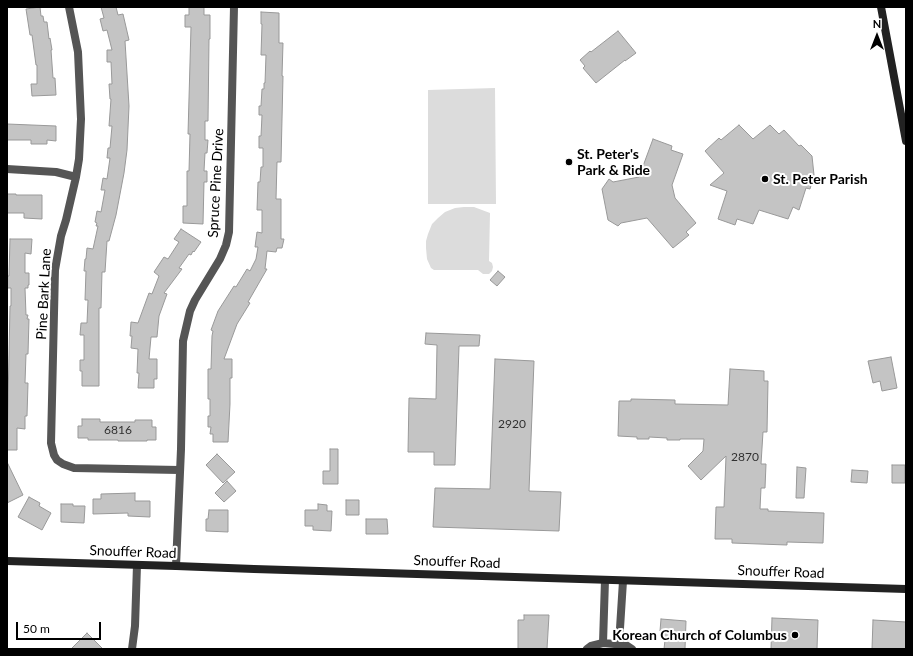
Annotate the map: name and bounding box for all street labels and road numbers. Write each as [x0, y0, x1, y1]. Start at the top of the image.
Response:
street label: Spruce Pine Drive [205, 128, 227, 238]
street label: Pine Bark Lane [33, 248, 55, 340]
street label: Snouffer Road [89, 542, 177, 562]
street label: Snouffer Road [413, 552, 501, 572]
street label: Snouffer Road [737, 562, 825, 582]

